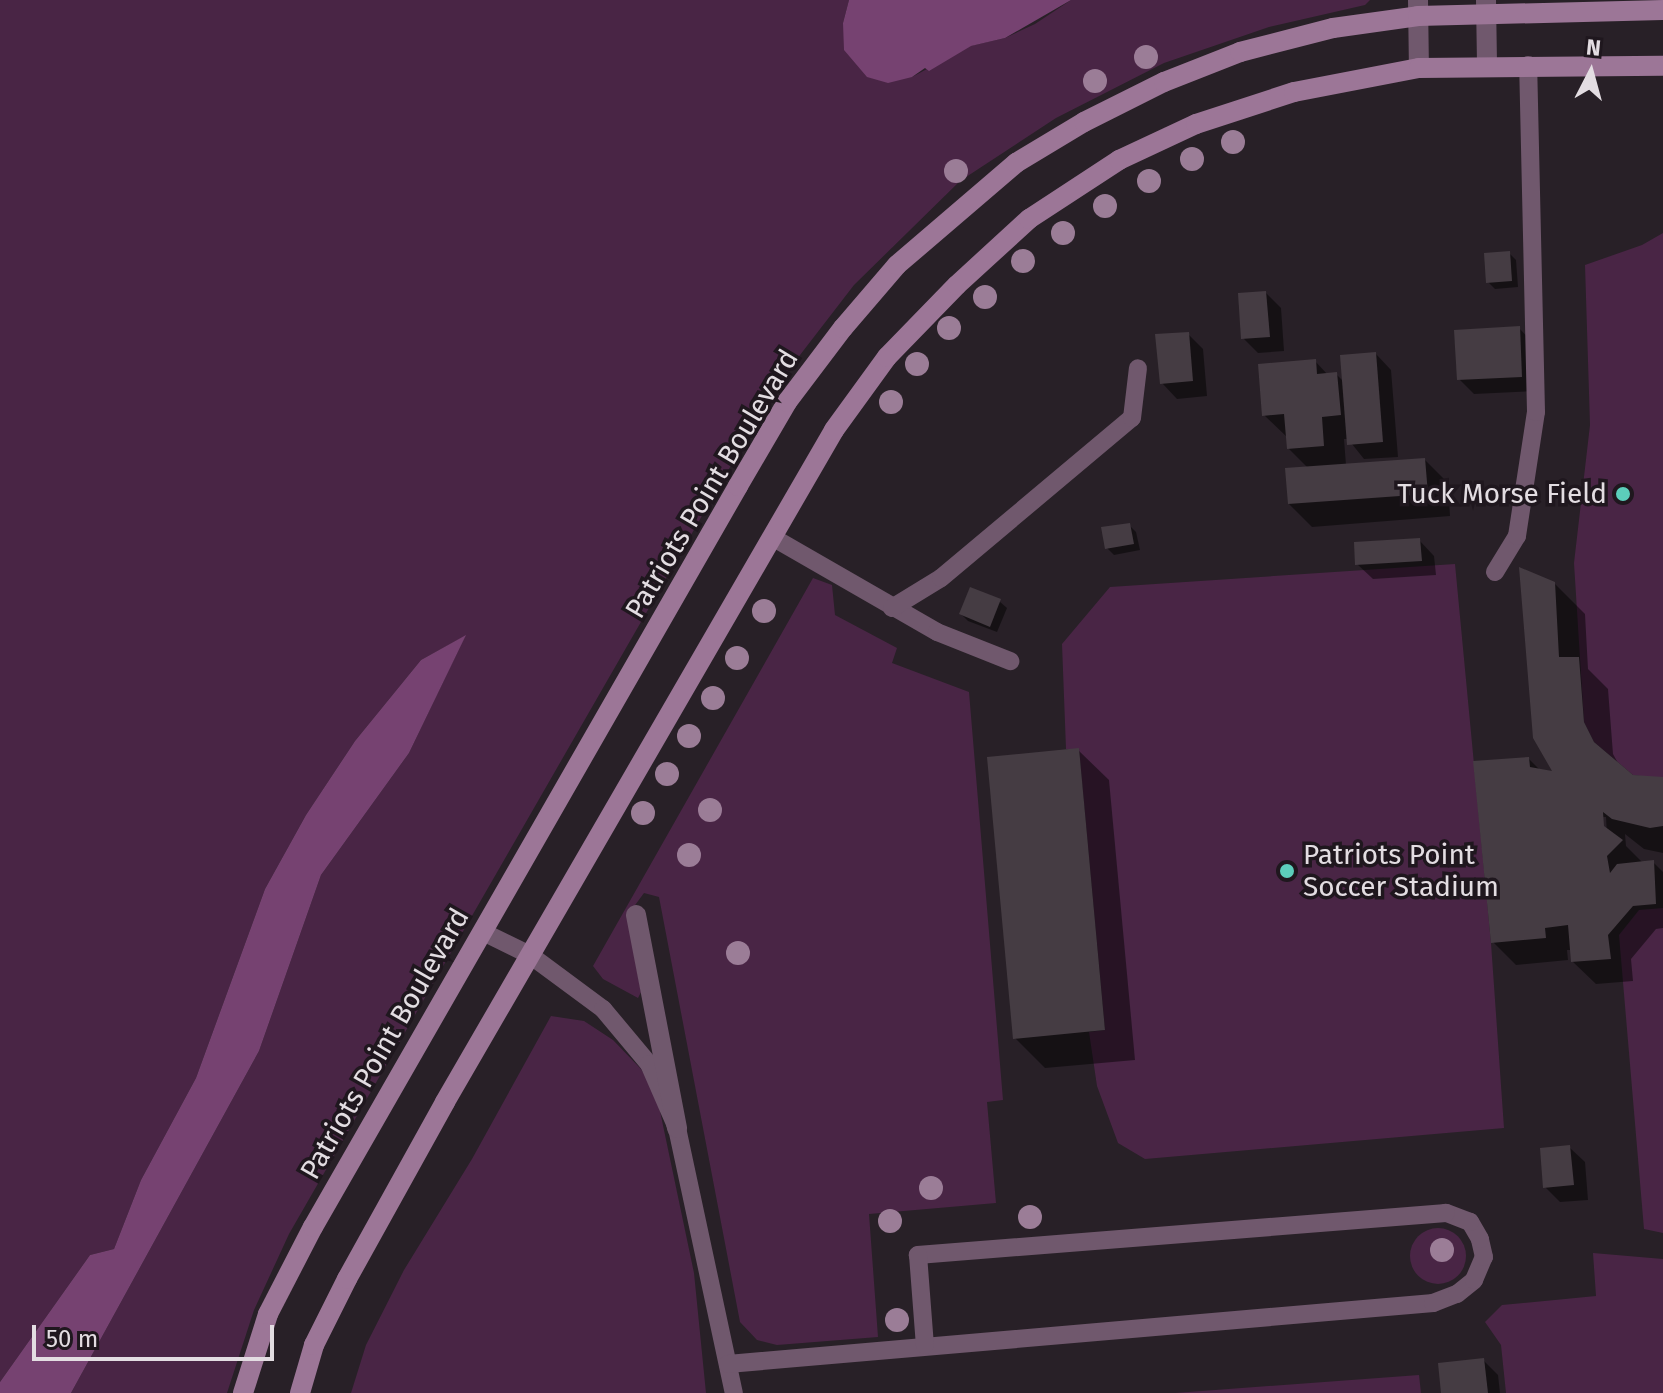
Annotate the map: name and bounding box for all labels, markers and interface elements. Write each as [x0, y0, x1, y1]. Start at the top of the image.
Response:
north arrow [1551, 32, 1631, 112]
text: N [1585, 33, 1602, 62]
street label: Patriots Point Boulevard [618, 344, 806, 624]
place label: Tuck Morse Field [1397, 477, 1607, 511]
marker: Tuck Morse Field [1614, 485, 1632, 503]
place label: Patriots Point Soccer Stadium [1303, 838, 1499, 904]
marker: Patriots Point Soccer Stadium [1278, 862, 1296, 880]
street label: Patriots Point Boulevard [294, 902, 476, 1186]
scale bar [36, 1309, 278, 1359]
text: 50 m [46, 1325, 98, 1353]

